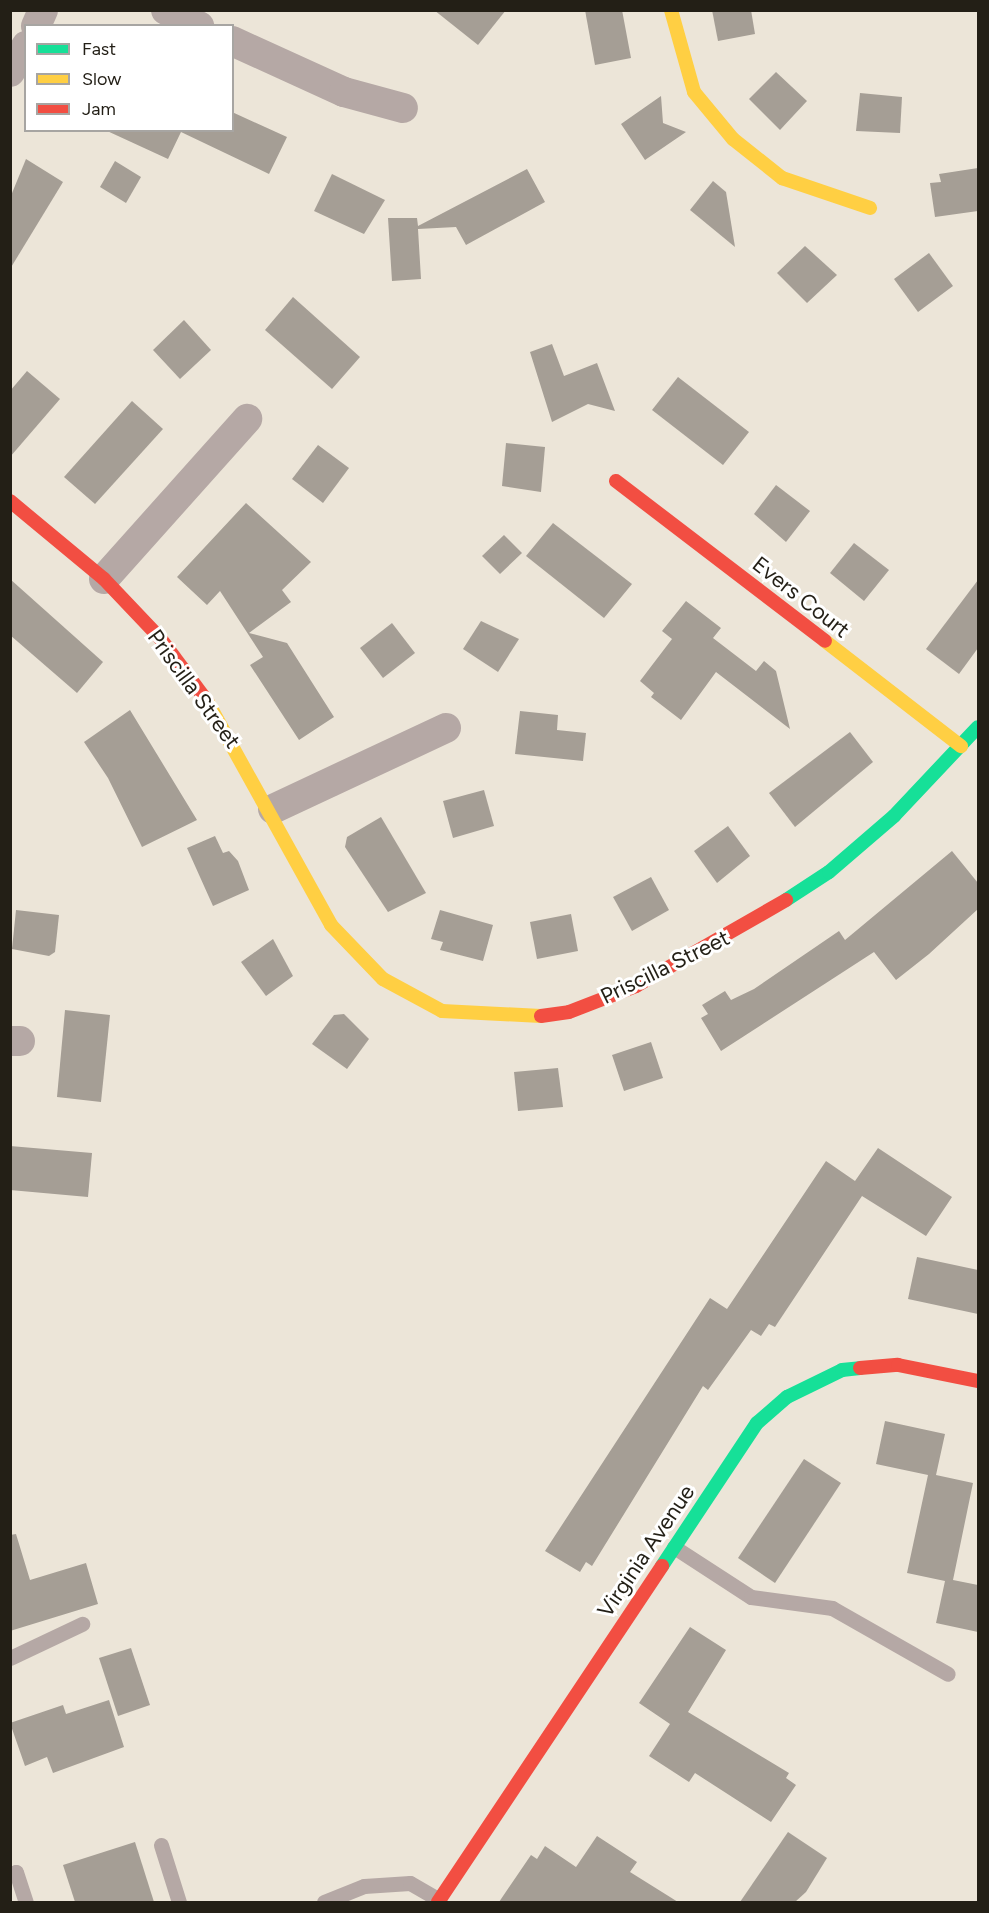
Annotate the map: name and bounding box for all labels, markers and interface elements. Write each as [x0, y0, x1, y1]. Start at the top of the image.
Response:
legend [24, 24, 234, 132]
text: Fast [82, 38, 116, 60]
text: Slow [82, 68, 121, 90]
text: Jam [82, 98, 116, 120]
street label: Evers Court [747, 551, 855, 643]
street label: Priscilla Street [142, 624, 246, 754]
street label: Priscilla Street [596, 924, 734, 1010]
street label: Virginia Avenue [592, 1480, 700, 1622]

